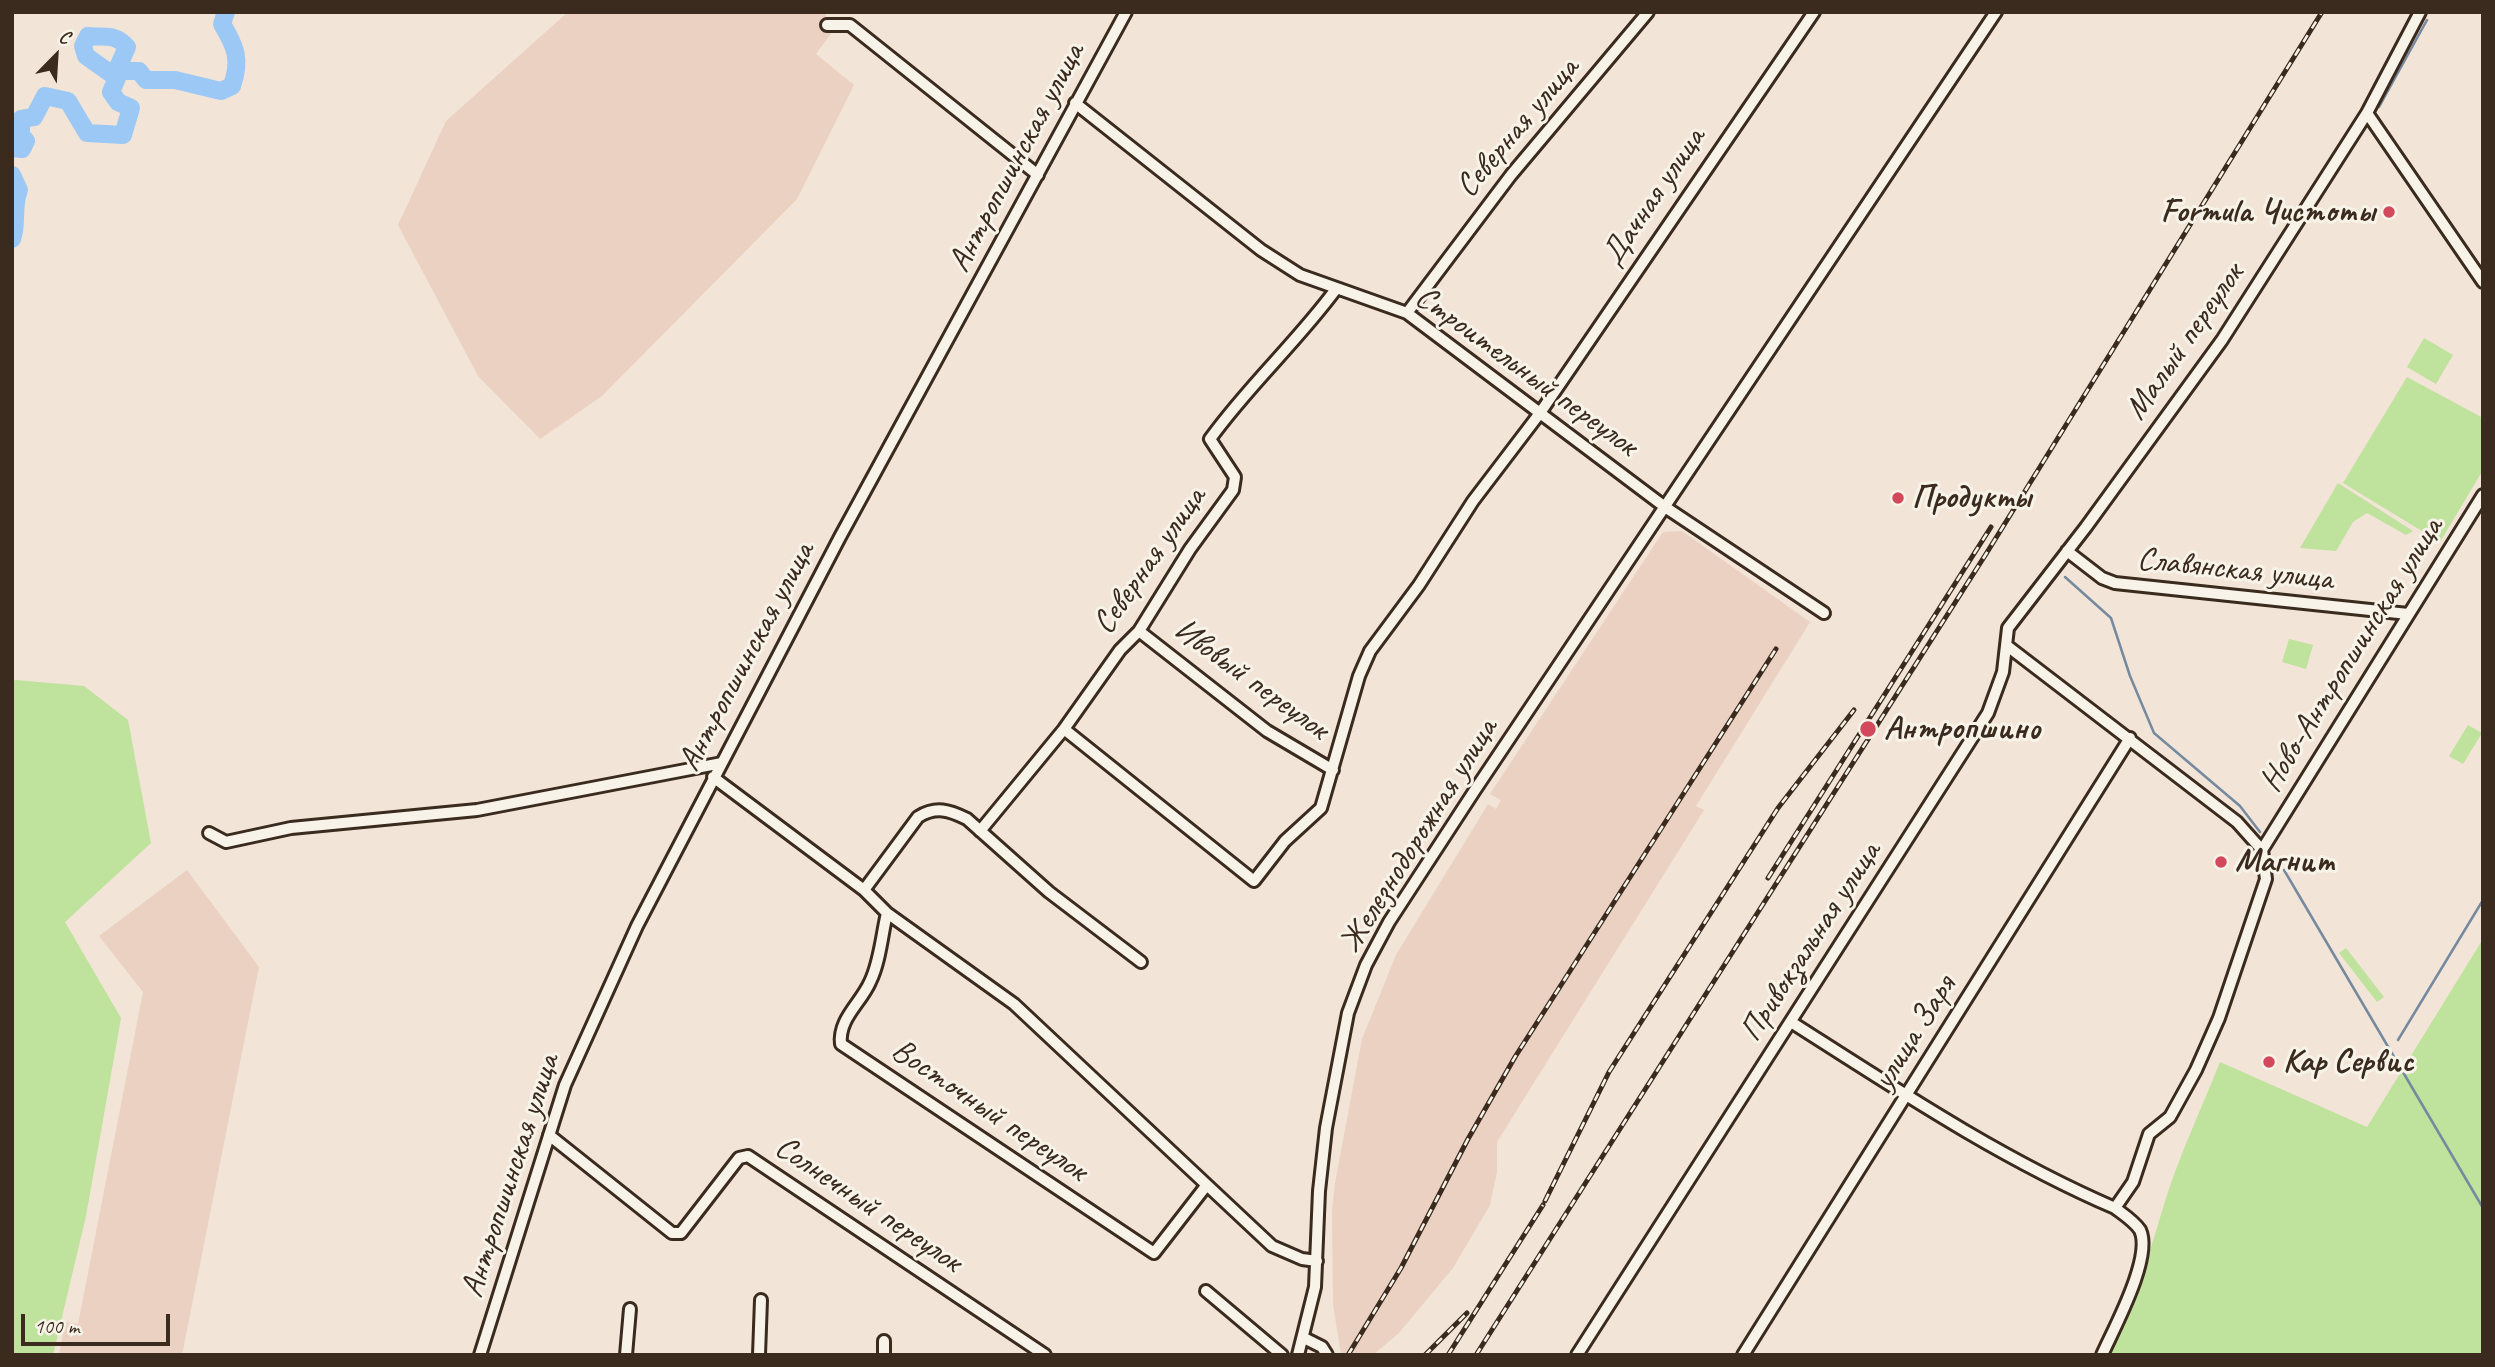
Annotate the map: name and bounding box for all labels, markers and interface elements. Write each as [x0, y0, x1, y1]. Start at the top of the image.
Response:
north arrow [21, 21, 91, 91]
text: С [55, 24, 74, 50]
street label: Антропшинская улица [940, 37, 1094, 279]
street label: Северная улица [1448, 50, 1588, 206]
street label: Дачная улица [1594, 121, 1714, 273]
place label: Formula Чистоты [2161, 192, 2375, 232]
marker: Formula Чистоты [2381, 204, 2397, 220]
street label: Малый переулок [2117, 256, 2253, 428]
street label: Строительный переулок [1407, 278, 1645, 466]
place label: Продукты [1912, 478, 2031, 518]
street label: Северная улица [1085, 480, 1215, 642]
marker: Продукты [1890, 490, 1906, 506]
street label: Ново-Антропшинская улица [2252, 511, 2452, 799]
street label: Антропшинская улица [670, 536, 824, 778]
street label: Славянская улица [2135, 540, 2335, 600]
street label: Ивовый переулок [1166, 611, 1336, 749]
place label: Антропшино [1884, 709, 2041, 749]
street label: Железнодорожная улица [1331, 712, 1507, 960]
marker: Антропшино [1858, 719, 1878, 739]
street label: Привокзальная улица [1732, 835, 1890, 1049]
place label: Магнит [2235, 842, 2335, 882]
marker: Магнит [2213, 854, 2229, 870]
street label: улица Заря [1865, 969, 1965, 1097]
street label: Восточный переулок [884, 1031, 1094, 1191]
place label: Кар Сервис [2283, 1042, 2414, 1082]
street label: Антропшинская улица [453, 1050, 569, 1302]
marker: Кар Сервис [2261, 1054, 2277, 1070]
street label: Солнечный переулок [767, 1128, 969, 1282]
scale bar [24, 1300, 173, 1344]
text: 100 m [34, 1313, 79, 1339]

